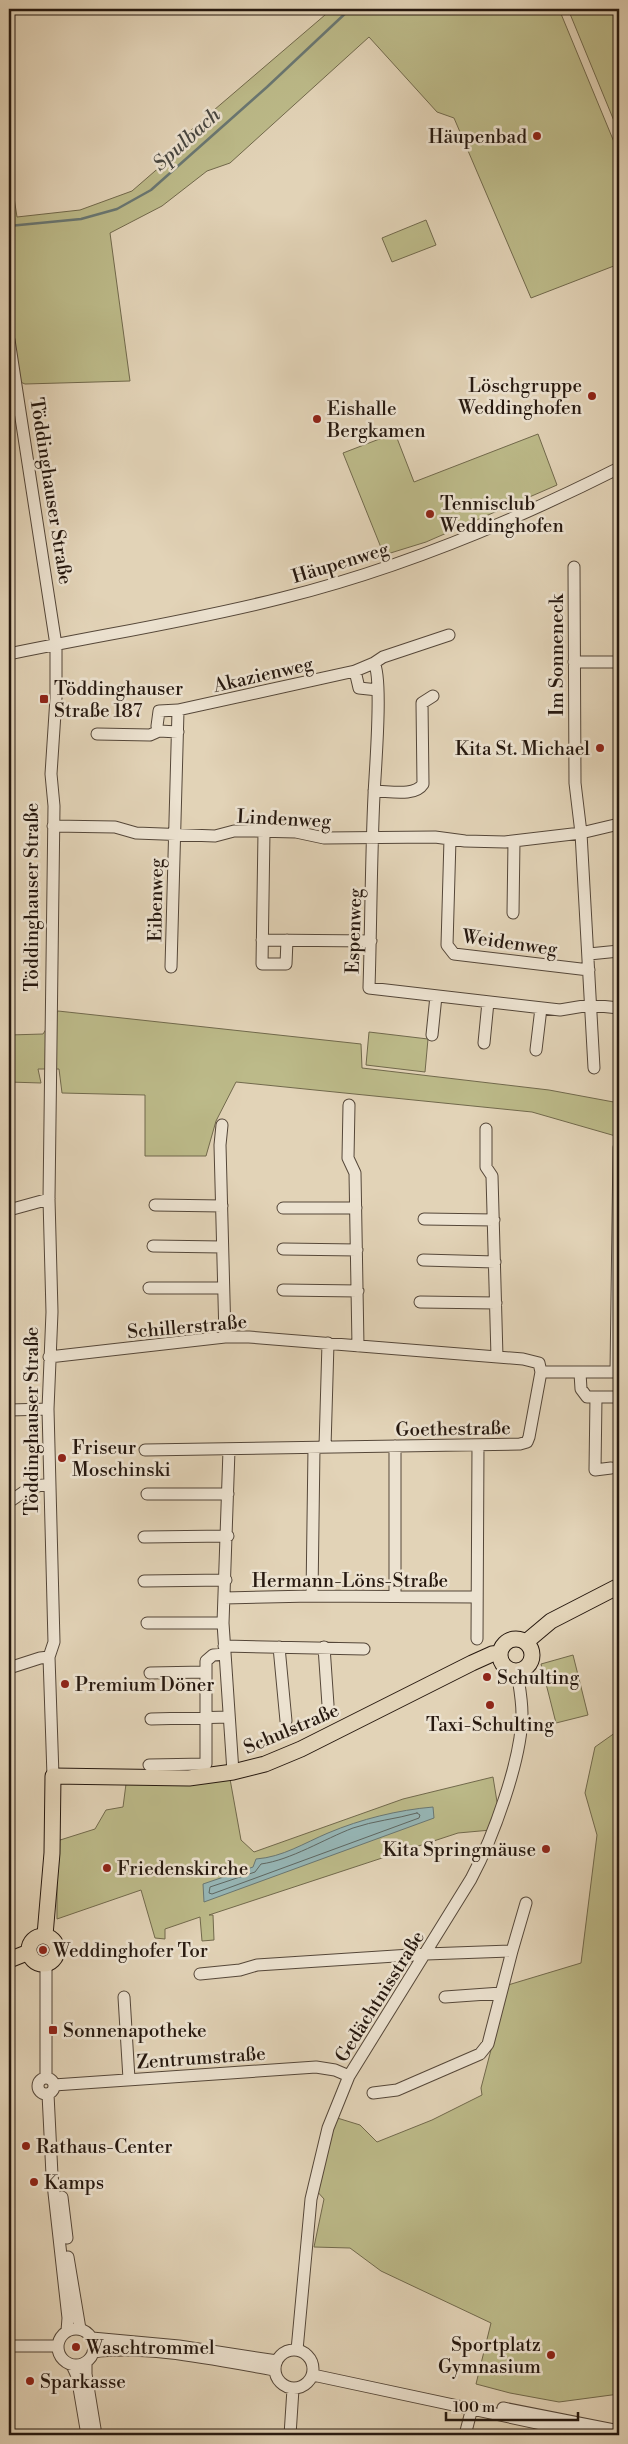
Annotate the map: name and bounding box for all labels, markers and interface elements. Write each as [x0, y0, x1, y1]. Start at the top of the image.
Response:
water label: Spulbach [148, 103, 227, 177]
place label: Häupenbad [428, 125, 527, 149]
marker: Häupenbad [531, 130, 543, 142]
place label: Löschgruppe Weddinghofen [457, 374, 582, 420]
marker: Löschgruppe Weddinghofen [586, 390, 598, 402]
street label: Töddinghauser Straße [24, 396, 78, 586]
place label: Eishalle Bergkamen [326, 397, 426, 443]
marker: Eishalle Bergkamen [311, 413, 323, 425]
place label: Tennisclub Weddinghofen [439, 492, 564, 538]
marker: Tennisclub Weddinghofen [424, 508, 436, 520]
street label: Häupenweg [289, 537, 392, 589]
street label: Im Sonneneck [545, 593, 569, 716]
street label: Akazienweg [210, 652, 316, 698]
place label: Töddinghauser Straße 187 [54, 677, 183, 723]
marker: Töddinghauser Straße 187 [38, 693, 50, 705]
place label: Kita St. Michael [455, 737, 590, 761]
marker: Kita St. Michael [594, 742, 606, 754]
street label: Töddinghauser Straße [20, 803, 44, 991]
street label: Lindenweg [236, 805, 332, 833]
street label: Eibenweg [143, 858, 169, 942]
street label: Espenweg [341, 888, 367, 974]
street label: Weidenweg [460, 924, 559, 962]
street label: Schillerstraße [126, 1310, 248, 1344]
street label: Töddinghauser Straße [20, 1327, 44, 1515]
street label: Goethestraße [395, 1416, 511, 1442]
place label: Friseur Moschinski [72, 1436, 171, 1482]
marker: Friseur Moschinski [56, 1452, 68, 1464]
street label: Hermann-Löns-Straße [252, 1569, 448, 1593]
place label: Schulting [497, 1666, 579, 1690]
marker: Schulting [481, 1671, 493, 1683]
place label: Premium Döner [75, 1673, 215, 1697]
marker: Premium Döner [59, 1678, 71, 1690]
street label: Schulstraße [240, 1698, 343, 1760]
marker: Taxi-Schulting [484, 1699, 496, 1711]
place label: Taxi-Schulting [426, 1713, 554, 1737]
place label: Kita Springmäuse [383, 1838, 536, 1862]
marker: Kita Springmäuse [540, 1843, 552, 1855]
place label: Friedenskirche [117, 1857, 248, 1881]
marker: Friedenskirche [101, 1862, 113, 1874]
street label: Gedächtnisstraße [330, 1926, 430, 2067]
place label: Weddinghofer Tor [52, 1939, 208, 1963]
marker: Weddinghofer Tor [37, 1944, 49, 1956]
place label: Sonnenapotheke [63, 2019, 207, 2043]
marker: Sonnenapotheke [47, 2024, 59, 2036]
street label: Zentrumstraße [136, 2042, 266, 2074]
place label: Rathaus-Center [36, 2135, 172, 2159]
marker: Rathaus-Center [20, 2140, 32, 2152]
place label: Kamps [44, 2171, 104, 2195]
marker: Kamps [28, 2176, 40, 2188]
place label: Sportplatz Gymnasium [438, 2333, 541, 2379]
place label: Waschtrommel [85, 2336, 215, 2360]
marker: Waschtrommel [70, 2341, 82, 2353]
marker: Sportplatz Gymnasium [545, 2349, 557, 2361]
place label: Sparkasse [40, 2370, 126, 2394]
marker: Sparkasse [24, 2375, 36, 2387]
scale bar [446, 2389, 578, 2421]
text: 100 m [453, 2398, 495, 2417]

